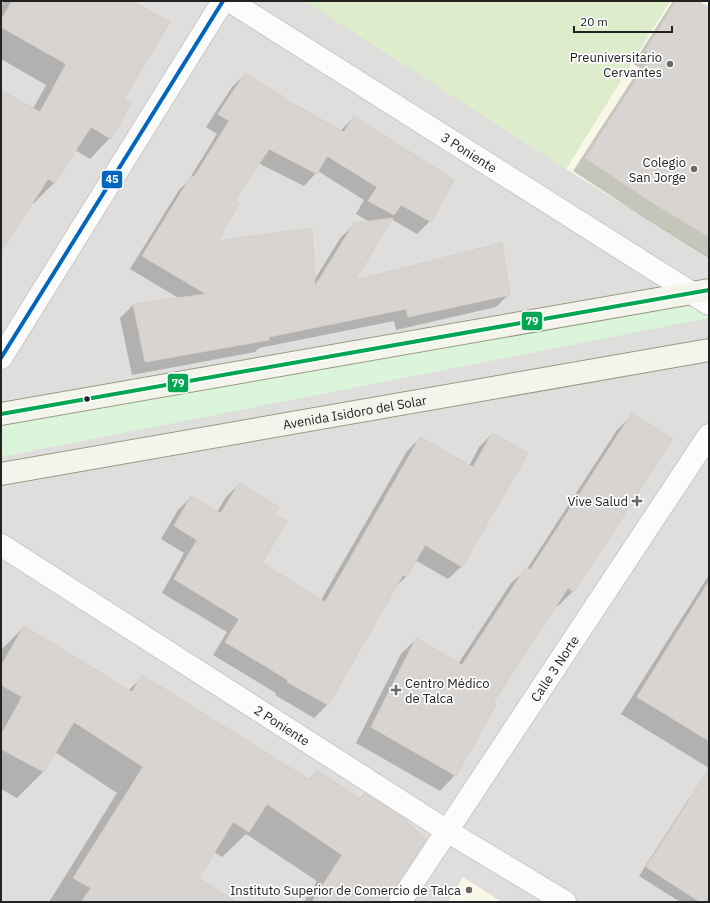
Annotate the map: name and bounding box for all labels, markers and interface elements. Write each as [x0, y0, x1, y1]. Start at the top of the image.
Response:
scale bar [574, 8, 672, 34]
text: 20 m [580, 14, 608, 29]
place label: Preuniversitario Cervantes [570, 49, 662, 81]
marker: Preuniversitario Cervantes [665, 59, 675, 69]
street label: 3 Poniente [438, 129, 500, 177]
place label: Colegio San Jorge [629, 154, 686, 186]
marker: Colegio San Jorge [689, 164, 699, 174]
line badge: 45 [101, 170, 123, 189]
text: 45 [105, 172, 119, 186]
line badge: 79 [521, 311, 543, 331]
text: 79 [525, 314, 539, 328]
line badge: 79 [167, 373, 189, 393]
text: 79 [171, 376, 185, 390]
street label: Avenida Isidoro del Solar [281, 392, 428, 434]
unlabelled marker [82, 394, 92, 404]
place label: Vive Salud [567, 493, 628, 510]
marker: Vive Salud [631, 495, 643, 507]
street label: Calle 3 Norte [527, 632, 583, 705]
place label: Centro Médico de Talca [405, 675, 489, 707]
marker: Centro Médico de Talca [390, 684, 402, 696]
street label: 2 Poniente [251, 702, 313, 750]
place label: Instituto Superior de Comercio de Talca [230, 882, 461, 899]
marker: Instituto Superior de Comercio de Talca [464, 885, 474, 895]

